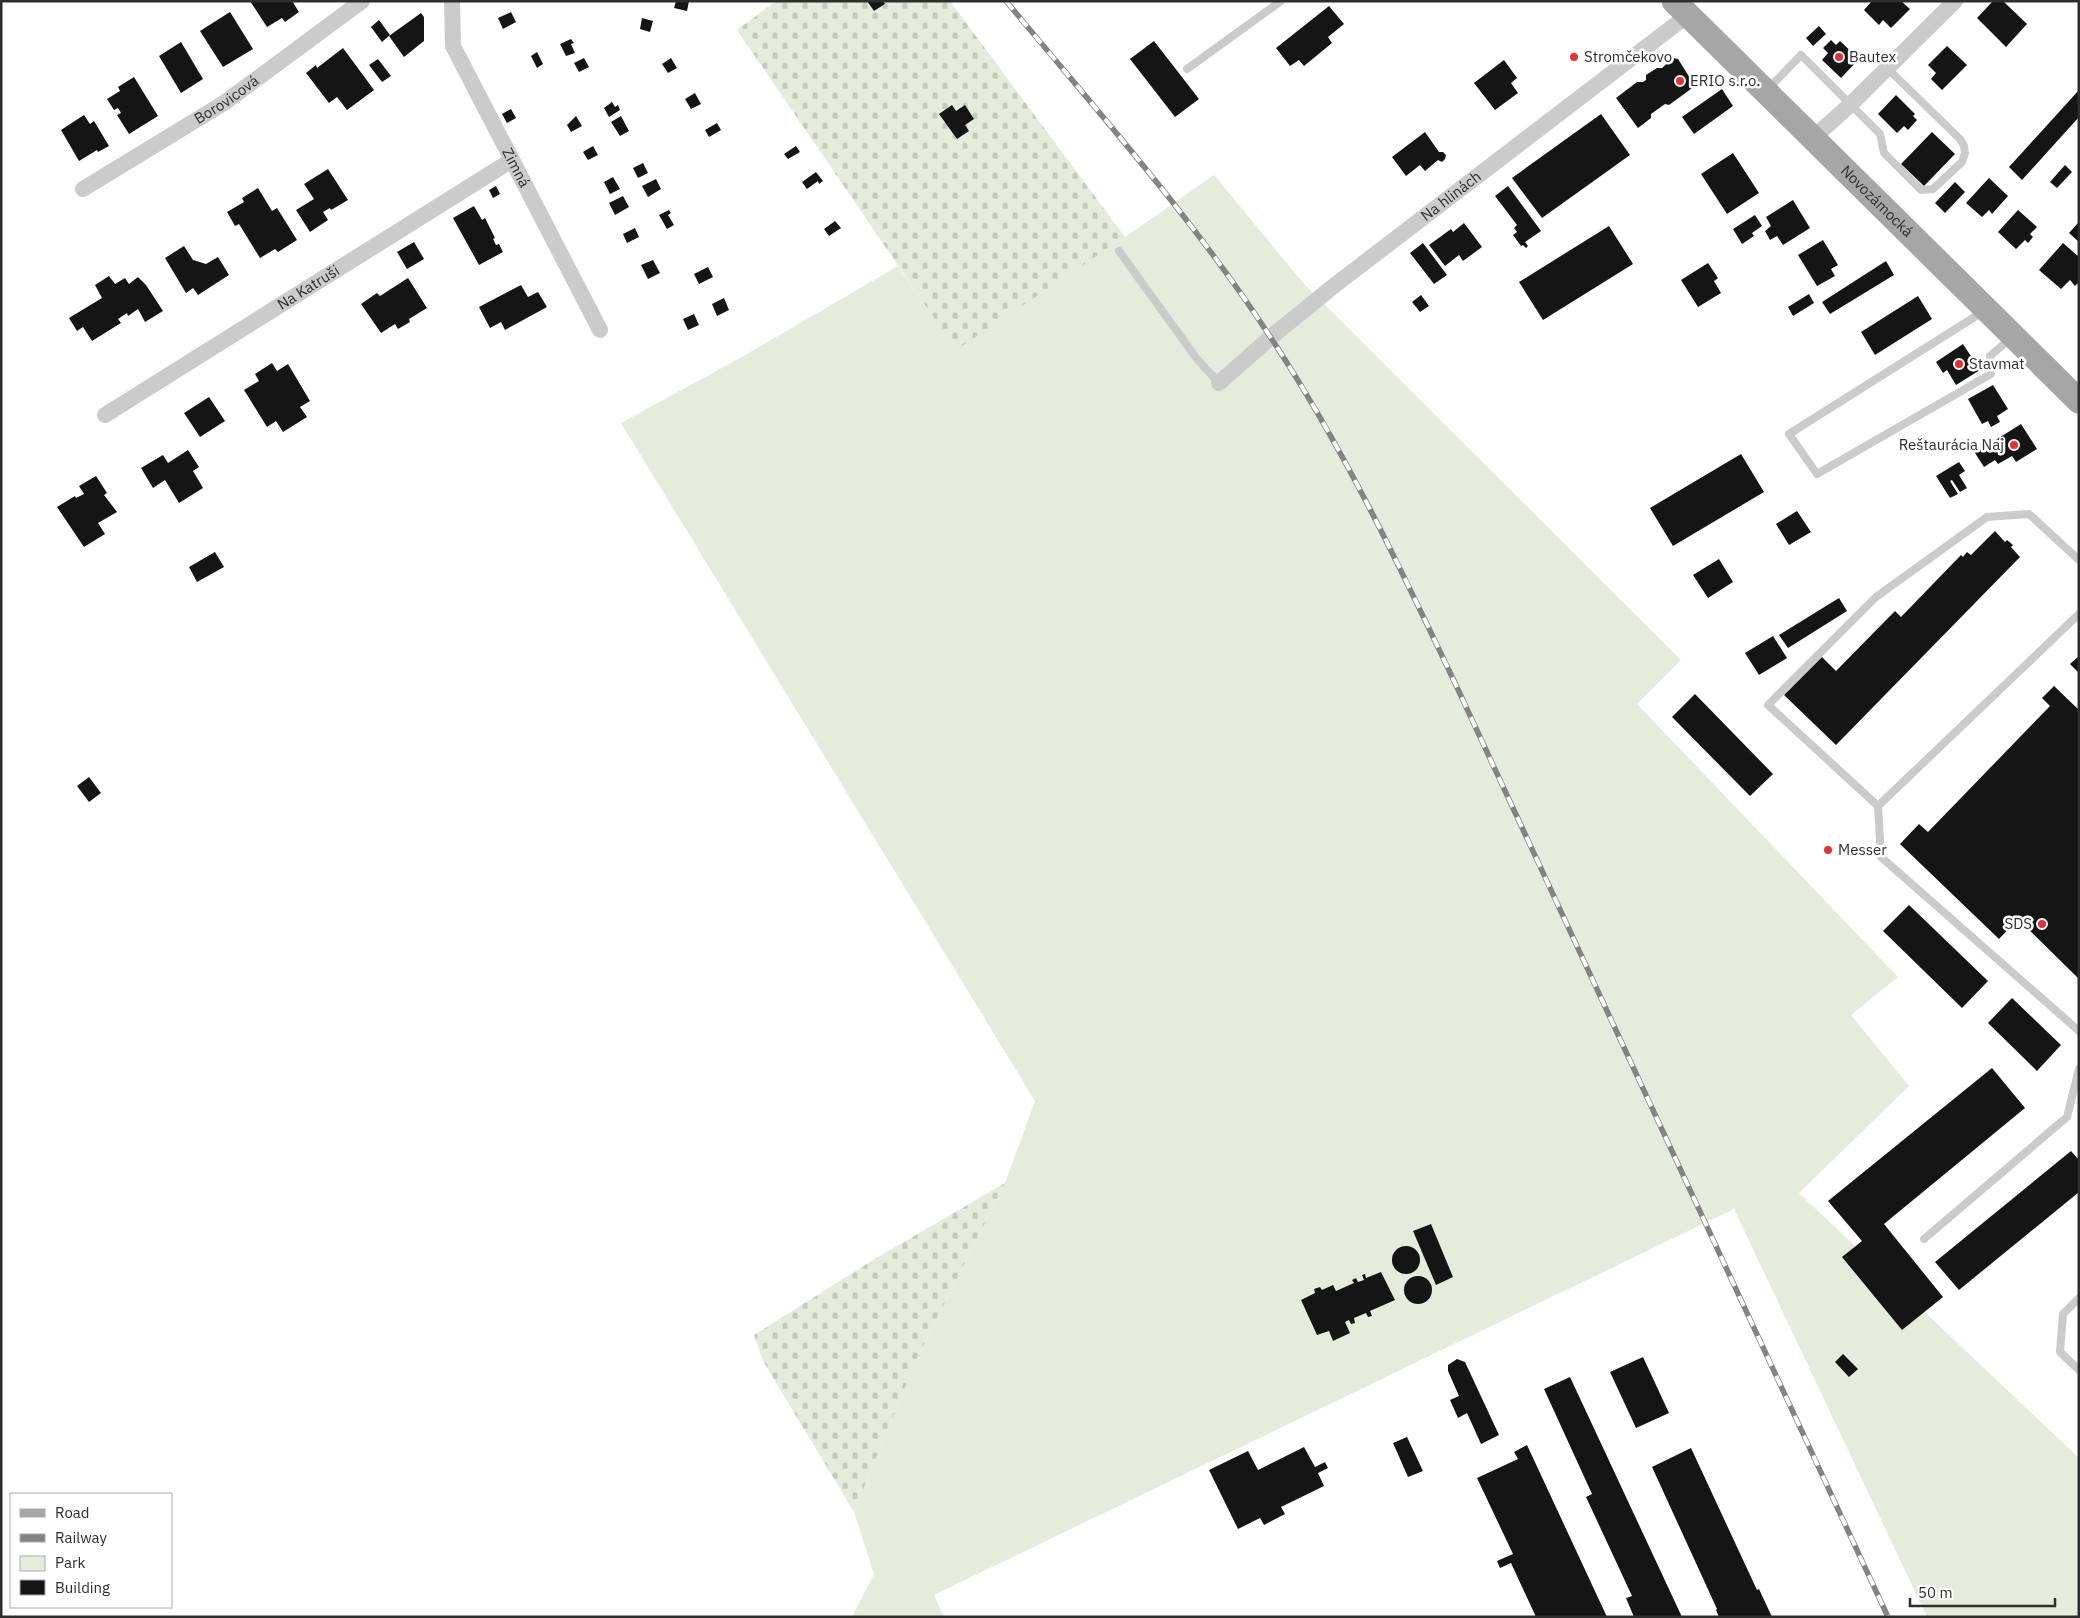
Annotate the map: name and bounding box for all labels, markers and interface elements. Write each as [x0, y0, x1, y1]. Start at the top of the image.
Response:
place label: Stromčekovo [1584, 47, 1672, 66]
place label: Bautex [1849, 47, 1897, 66]
marker: Stromčekovo [1568, 51, 1580, 63]
marker: Bautex [1833, 51, 1845, 63]
street label: Borovicová [190, 71, 262, 128]
place label: ERIO s.r.o. [1690, 71, 1760, 90]
marker: ERIO s.r.o. [1674, 75, 1686, 87]
street label: Zimná [498, 144, 535, 191]
street label: Novozámocká [1837, 161, 1917, 241]
street label: Na hlinách [1417, 167, 1485, 225]
street label: Na Katruši [273, 261, 343, 314]
place label: Stavmat [1969, 354, 2025, 373]
marker: Stavmat [1953, 358, 1965, 370]
place label: Reštaurácia Naj [1899, 435, 2004, 454]
marker: Reštaurácia Naj [2008, 439, 2020, 451]
place label: Messer [1838, 840, 1887, 859]
marker: Messer [1822, 844, 1834, 856]
place label: SDS [2005, 914, 2032, 933]
marker: SDS [2036, 918, 2048, 930]
legend [10, 1493, 172, 1608]
text: Road [55, 1503, 90, 1522]
text: Railway [55, 1528, 108, 1547]
text: Park [55, 1553, 85, 1572]
scale bar [1910, 1576, 2055, 1608]
text: Building [55, 1578, 110, 1597]
text: 50 m [1918, 1583, 1953, 1602]

